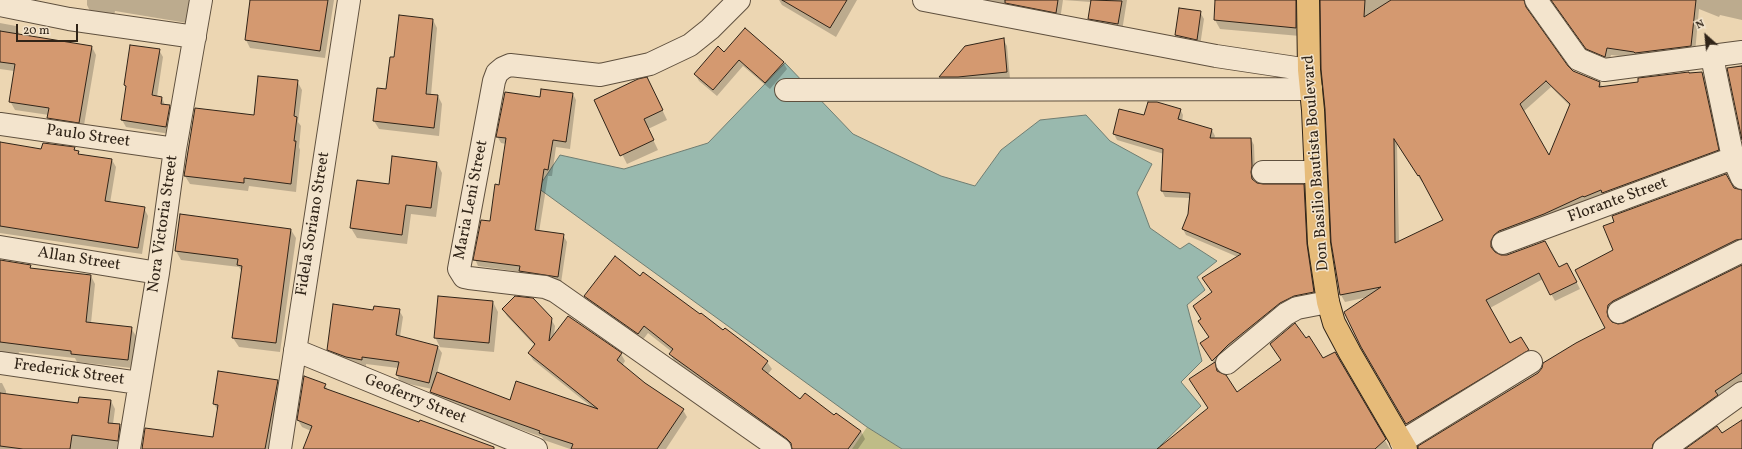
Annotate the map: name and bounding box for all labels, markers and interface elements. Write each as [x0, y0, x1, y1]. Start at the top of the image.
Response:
scale bar [18, 16, 80, 42]
north arrow [1686, 16, 1726, 56]
text: N [1693, 16, 1707, 33]
text: 20 m [23, 23, 50, 39]
street label: Don Basilio Bautista Boulevard [1300, 54, 1334, 272]
street label: Paulo Street [45, 122, 131, 152]
street label: Maria Leni Street [451, 138, 493, 262]
street label: Fidela Soriano Street [293, 150, 335, 298]
street label: Nora Victoria Street [145, 154, 183, 294]
street label: Florante Street [1566, 174, 1670, 228]
street label: Allan Street [36, 244, 122, 276]
street label: Frederick Street [12, 356, 126, 390]
street label: Geoferry Street [361, 371, 469, 429]

